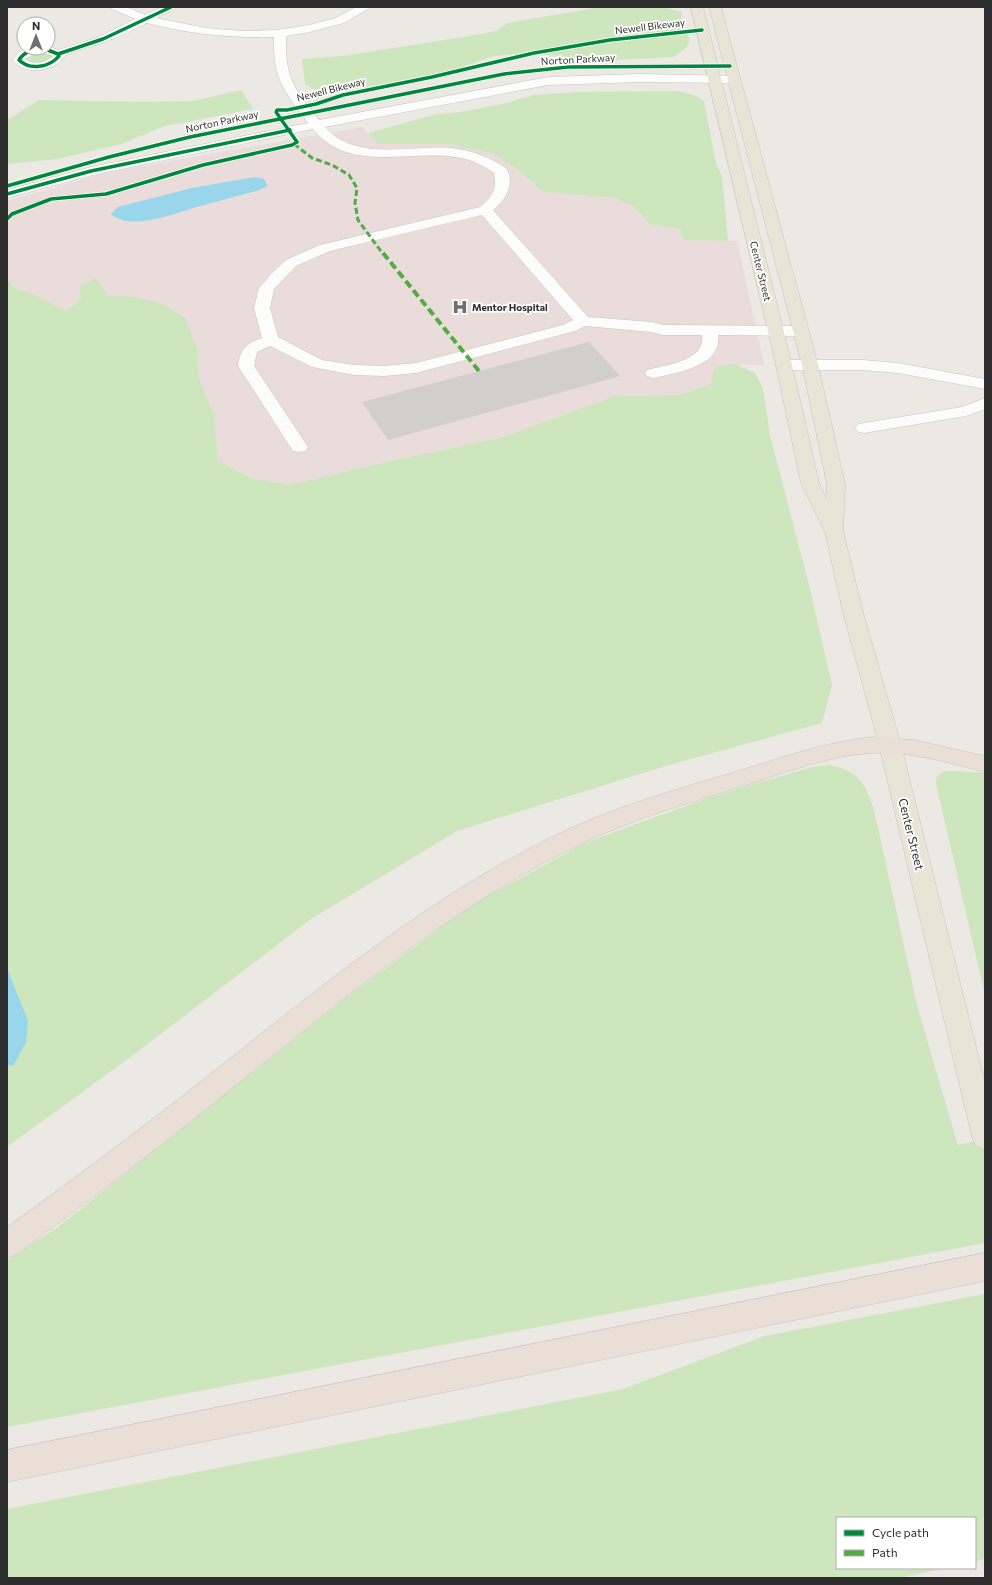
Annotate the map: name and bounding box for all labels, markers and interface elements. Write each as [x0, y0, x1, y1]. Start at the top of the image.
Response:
north arrow [16, 16, 56, 56]
street label: Newell Bikeway [614, 16, 686, 36]
text: N [32, 19, 40, 32]
street label: Norton Parkway [541, 51, 615, 67]
street label: Newell Bikeway [295, 75, 367, 103]
street label: Norton Parkway [184, 107, 260, 135]
street label: Center Street [748, 240, 774, 302]
hospital icon: Mentor Hospital [451, 298, 469, 316]
place label: Mentor Hospital [472, 301, 548, 313]
street label: Center Street [896, 797, 928, 871]
legend [836, 1517, 976, 1569]
text: Cycle path [872, 1525, 929, 1539]
text: Path [872, 1545, 898, 1559]

